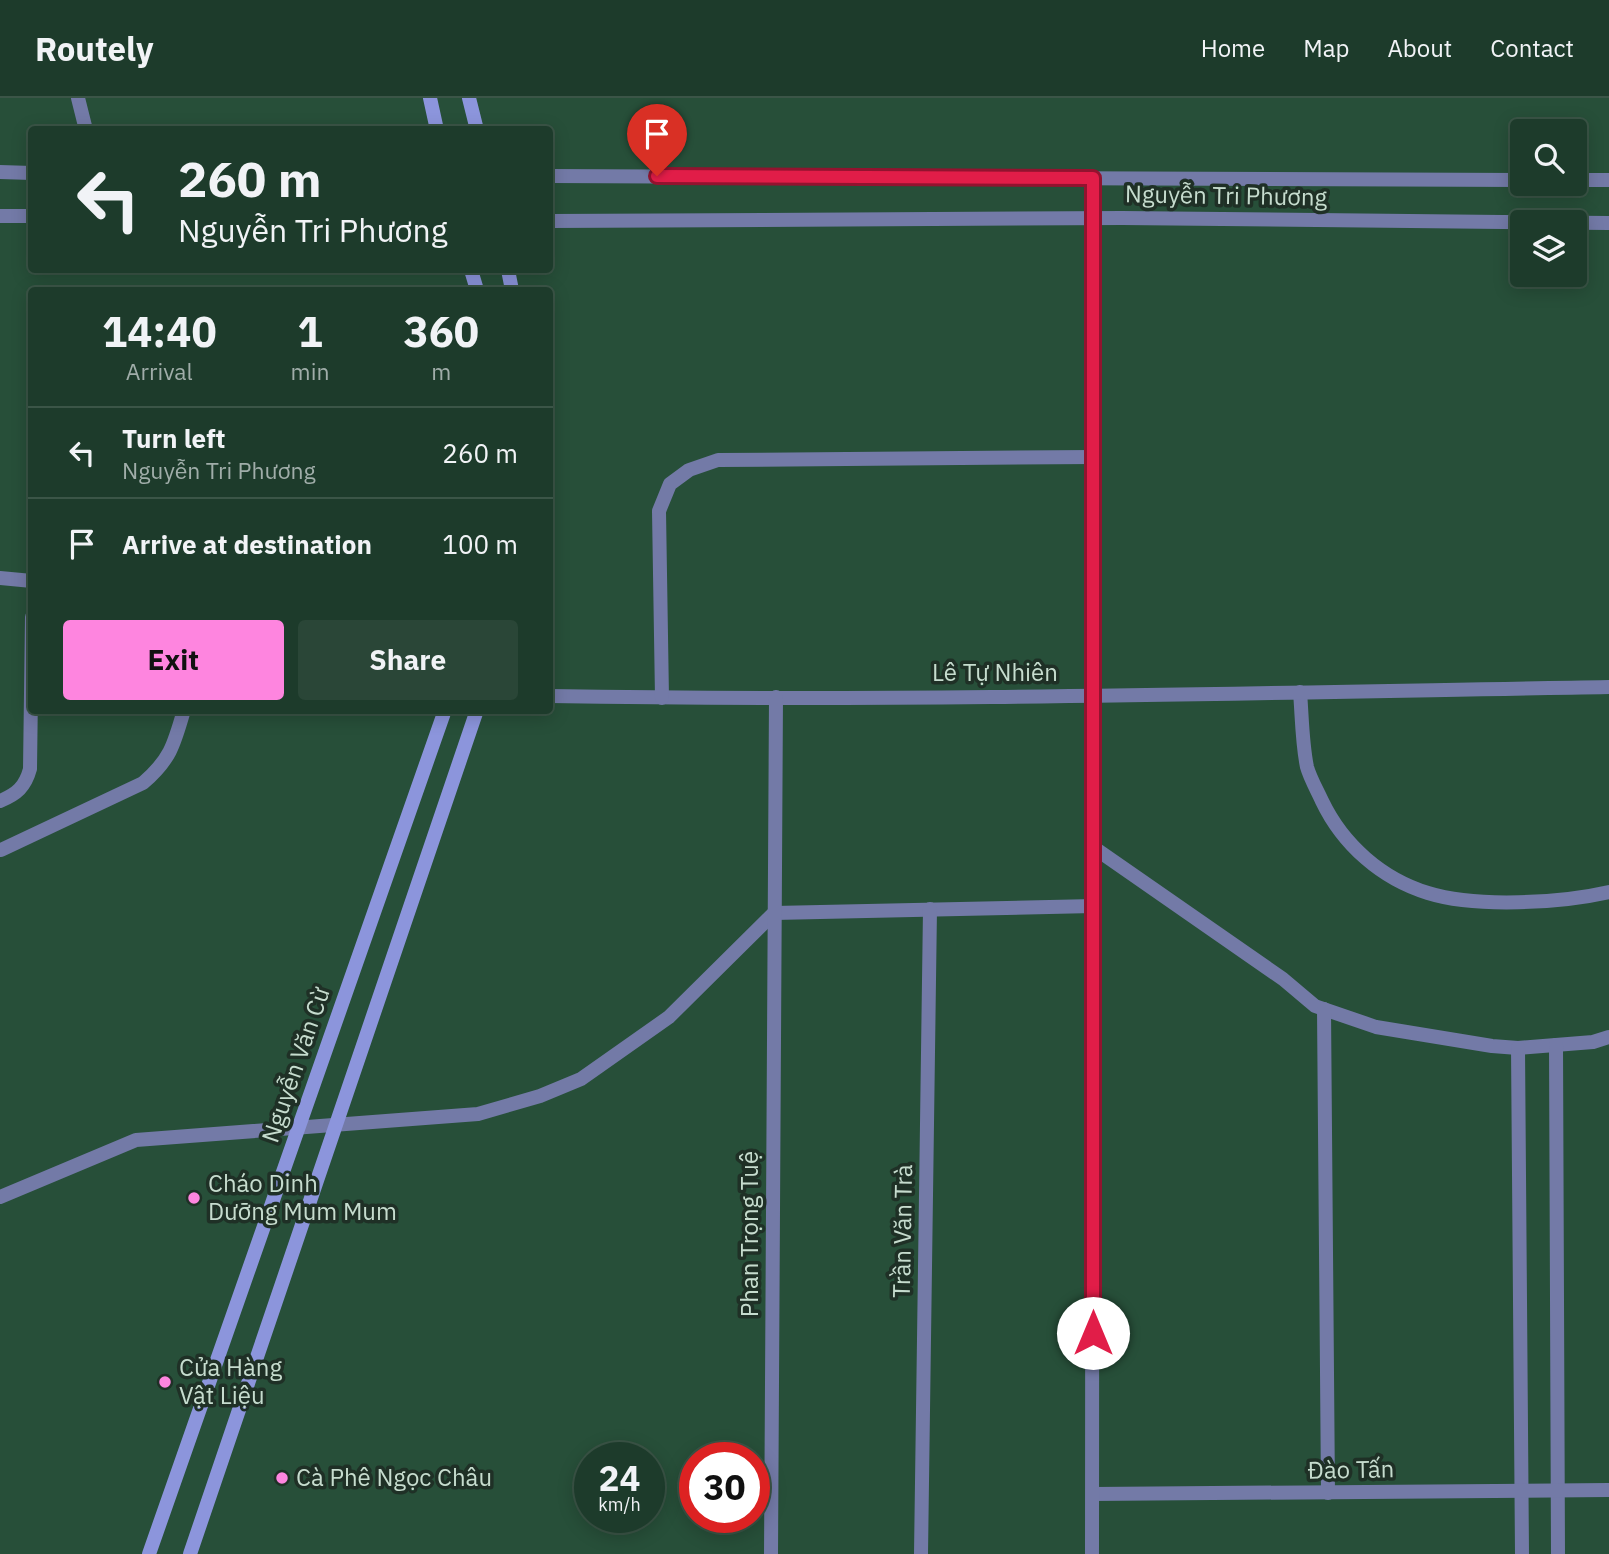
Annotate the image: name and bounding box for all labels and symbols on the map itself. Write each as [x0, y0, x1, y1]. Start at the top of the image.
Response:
pin [627, 104, 687, 176]
street label: Nguyễn Tri Phương [1125, 177, 1328, 213]
street label: Lê Tự Nhiên [932, 656, 1058, 688]
street label: Nguyễn Văn Cừ [254, 983, 337, 1147]
street label: Phan Trọng Tuệ [733, 1151, 765, 1317]
street label: Trần Văn Trà [885, 1164, 919, 1298]
place label: Cháo Dinh Dưỡng Mum Mum [208, 1167, 397, 1227]
marker: Cháo Dinh Dưỡng Mum Mum [186, 1190, 202, 1206]
position arrow [1056, 1296, 1130, 1370]
place label: Cửa Hàng Vật Liệu [179, 1351, 282, 1411]
marker: Cửa Hàng Vật Liệu [157, 1374, 173, 1390]
speed limit sign: 30 [679, 1442, 770, 1533]
street label: Đào Tấn [1307, 1452, 1395, 1486]
place label: Cà Phê Ngọc Châu [296, 1461, 492, 1493]
marker: Cà Phê Ngọc Châu [274, 1470, 290, 1486]

